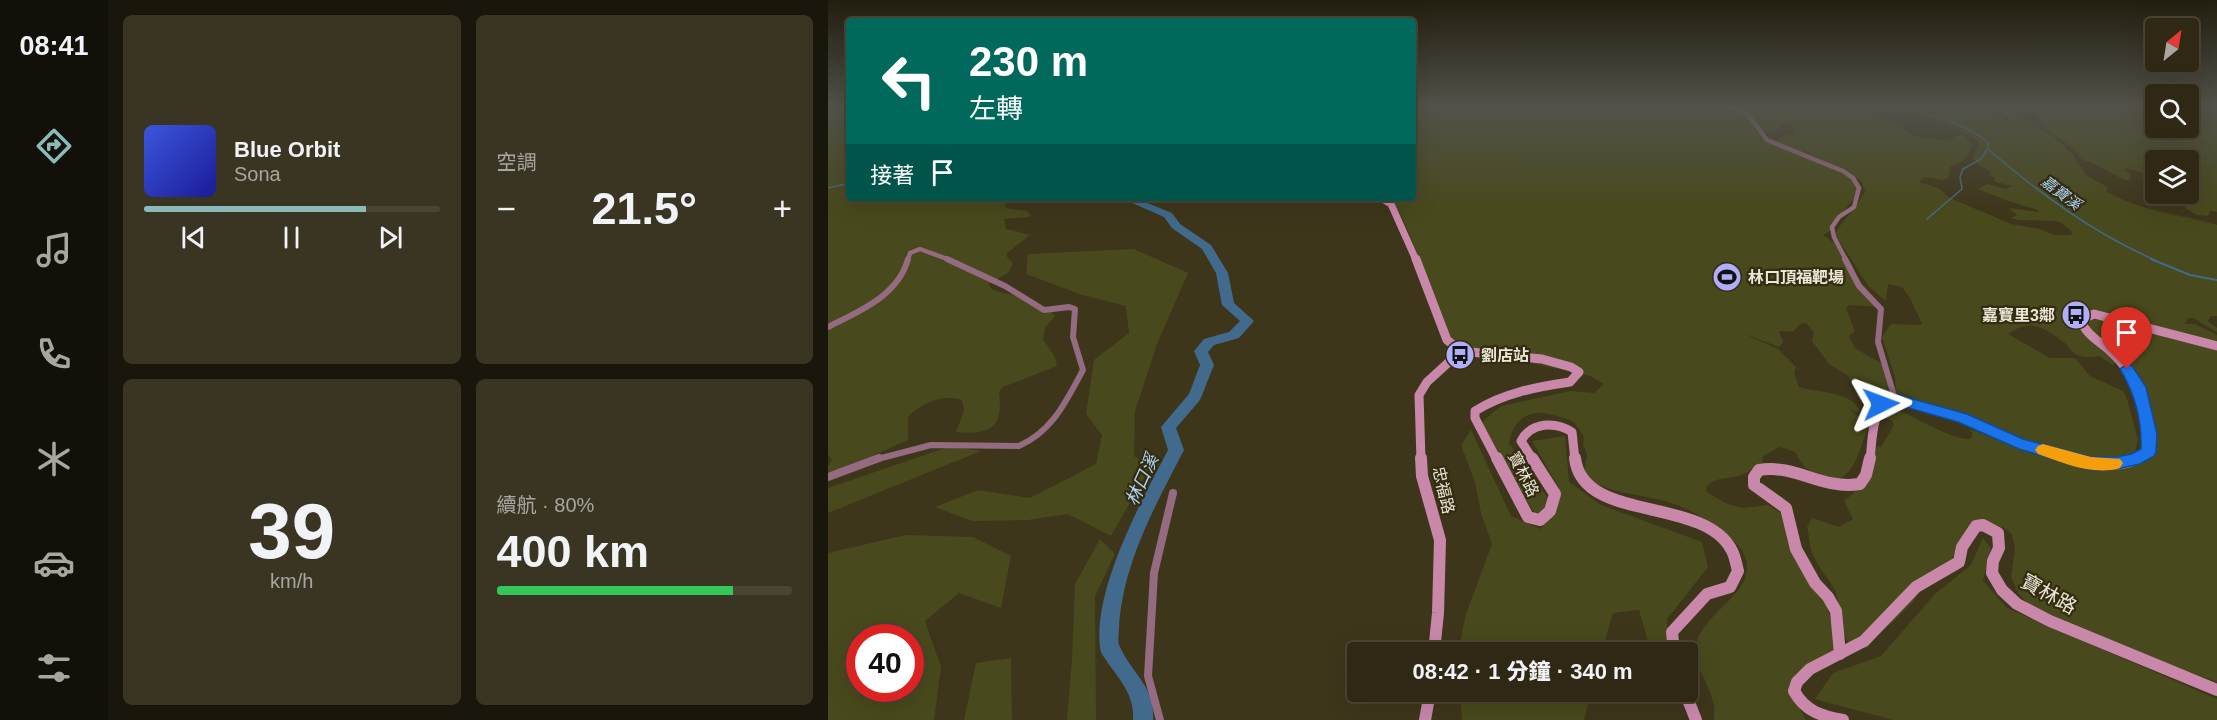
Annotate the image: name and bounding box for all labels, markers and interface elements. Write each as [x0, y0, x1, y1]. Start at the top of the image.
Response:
north arrow [2145, 18, 2199, 72]
map controls [2145, 18, 2199, 204]
text: 08:41 [19, 31, 89, 61]
text: 230 m [969, 38, 1088, 85]
icon: left [870, 42, 948, 120]
button: search [2145, 84, 2199, 138]
text: 左轉 [969, 94, 1023, 124]
icon: directions [33, 125, 75, 167]
text: Blue Orbit [234, 137, 340, 162]
button: layers [2145, 150, 2199, 204]
text: 空調 [497, 151, 537, 173]
icon: arrive [926, 156, 959, 189]
text: Sona [234, 163, 281, 185]
text: 接著 [870, 163, 914, 188]
water label: 嘉寶溪 [2038, 172, 2086, 214]
text: 21.5° [591, 183, 697, 234]
text: − [497, 190, 516, 227]
text: + [773, 190, 792, 227]
icon: previous [177, 221, 210, 254]
icon: pause [275, 221, 308, 254]
icon: next [374, 221, 407, 254]
icon: music [33, 229, 75, 271]
sports icon: 林口頂福靶場 [1711, 261, 1743, 293]
place label: 林口頂福靶場 [1748, 269, 1844, 286]
bus stop icon: 嘉寶里3鄰 [2060, 299, 2092, 331]
place label: 嘉寶里3鄰 [1982, 306, 2055, 324]
pin [2101, 307, 2152, 369]
icon: arrive [2110, 316, 2143, 349]
icon: phone [33, 333, 75, 375]
bus stop icon: 劉店站 [1444, 339, 1476, 371]
place label: 劉店站 [1481, 347, 1529, 364]
position arrow [1849, 372, 1913, 436]
icon: climate [33, 438, 75, 480]
water label: 林口溪 [1122, 449, 1163, 509]
street label: 寶林路 [1505, 449, 1543, 499]
street label: 忠福路 [1430, 465, 1457, 515]
text: 39 [248, 487, 335, 575]
text: 續航 · 80% [497, 494, 594, 516]
text: 400 km [497, 526, 649, 577]
icon: car [33, 542, 75, 584]
text: km/h [270, 570, 313, 592]
street label: 寶林路 [2017, 570, 2081, 618]
speed limit sign: 40 [846, 624, 924, 702]
icon: filters [33, 647, 75, 689]
text: 08:42 · 1 分鐘 · 340 m [1412, 659, 1633, 684]

